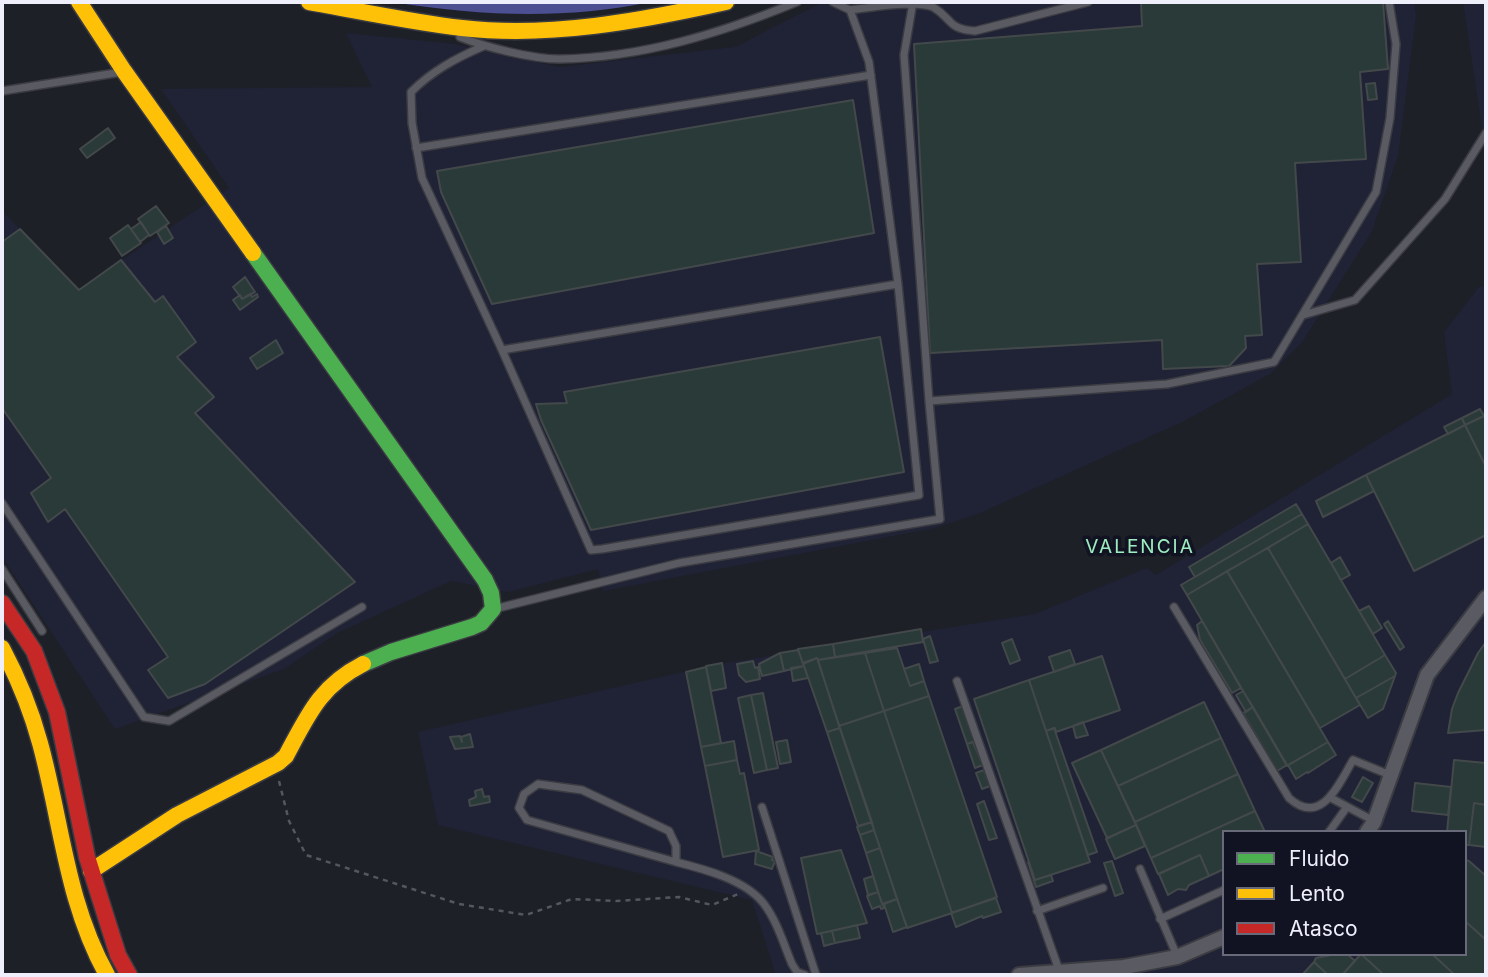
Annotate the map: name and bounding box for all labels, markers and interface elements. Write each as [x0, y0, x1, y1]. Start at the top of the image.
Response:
district label: VALENCIA [1086, 536, 1194, 558]
legend [1222, 830, 1467, 956]
text: Fluido [1289, 846, 1349, 871]
text: Lento [1289, 881, 1345, 906]
text: Atasco [1289, 916, 1358, 941]

